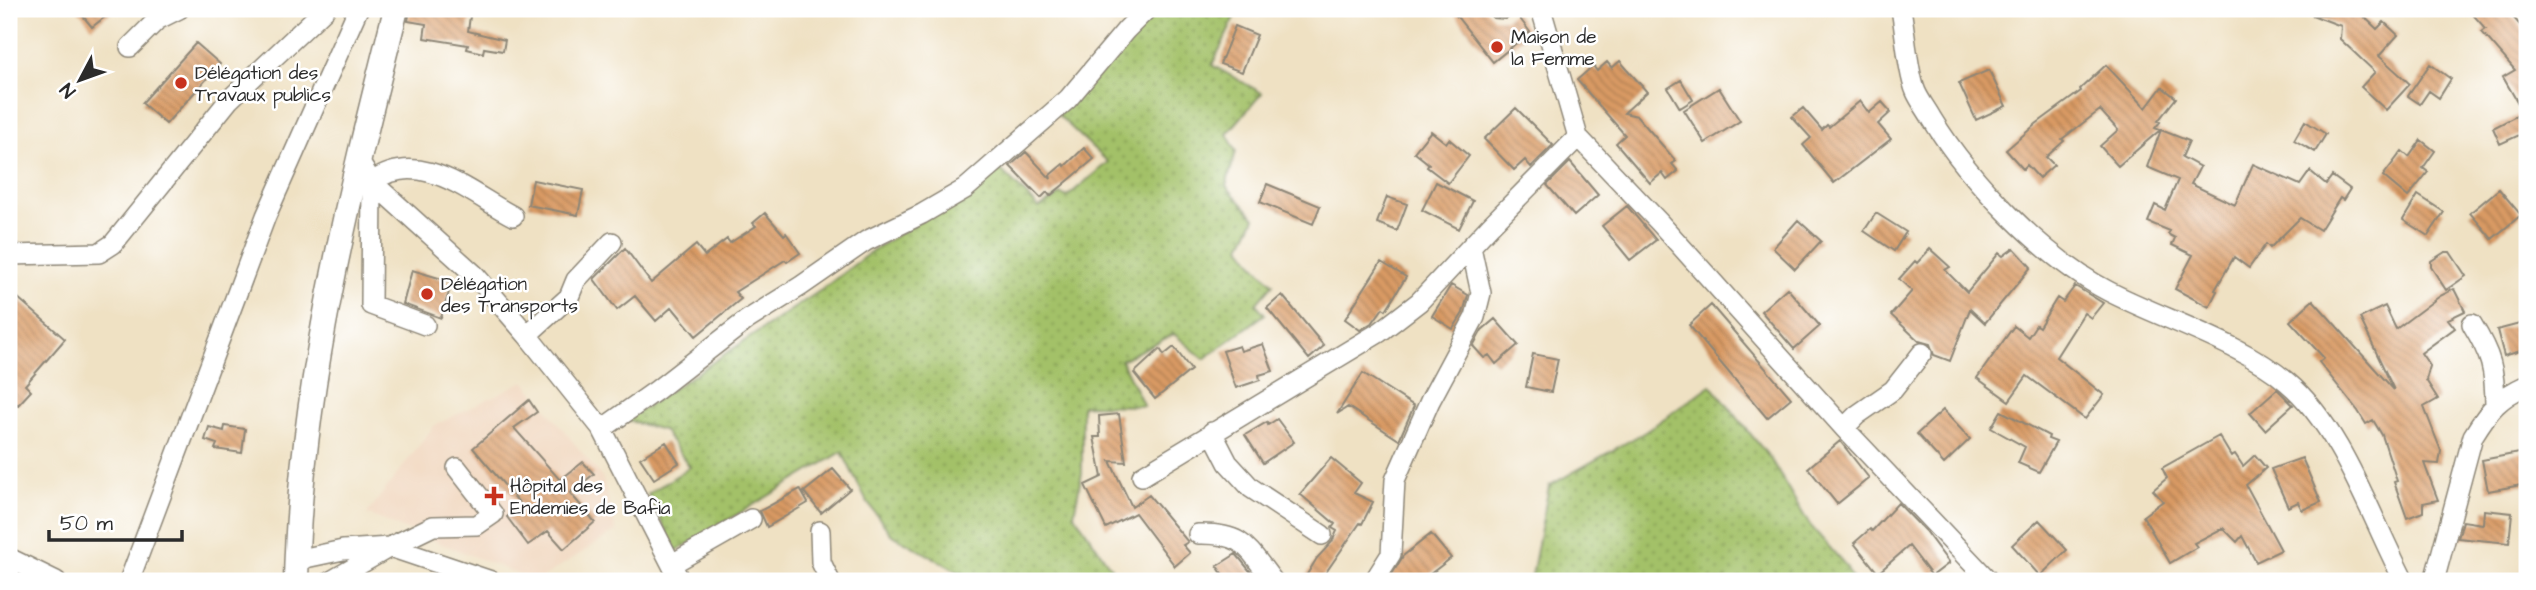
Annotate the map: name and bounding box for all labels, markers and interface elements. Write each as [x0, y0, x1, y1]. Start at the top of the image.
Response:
place label: Maison de la Femme [1511, 24, 1597, 73]
marker: Maison de la Femme [1489, 39, 1505, 55]
north arrow [46, 46, 116, 116]
place label: Délégation des Travaux publics [195, 60, 331, 109]
marker: Délégation des Travaux publics [173, 75, 189, 91]
text: N [54, 77, 82, 104]
place label: Délégation des Transports [441, 271, 578, 320]
marker: Délégation des Transports [419, 286, 435, 302]
place label: Hôpital des Endemies de Bafia [510, 473, 671, 522]
marker: Hôpital des Endemies de Bafia [484, 486, 504, 506]
scale bar [49, 499, 182, 543]
text: 50 m [60, 509, 114, 538]

